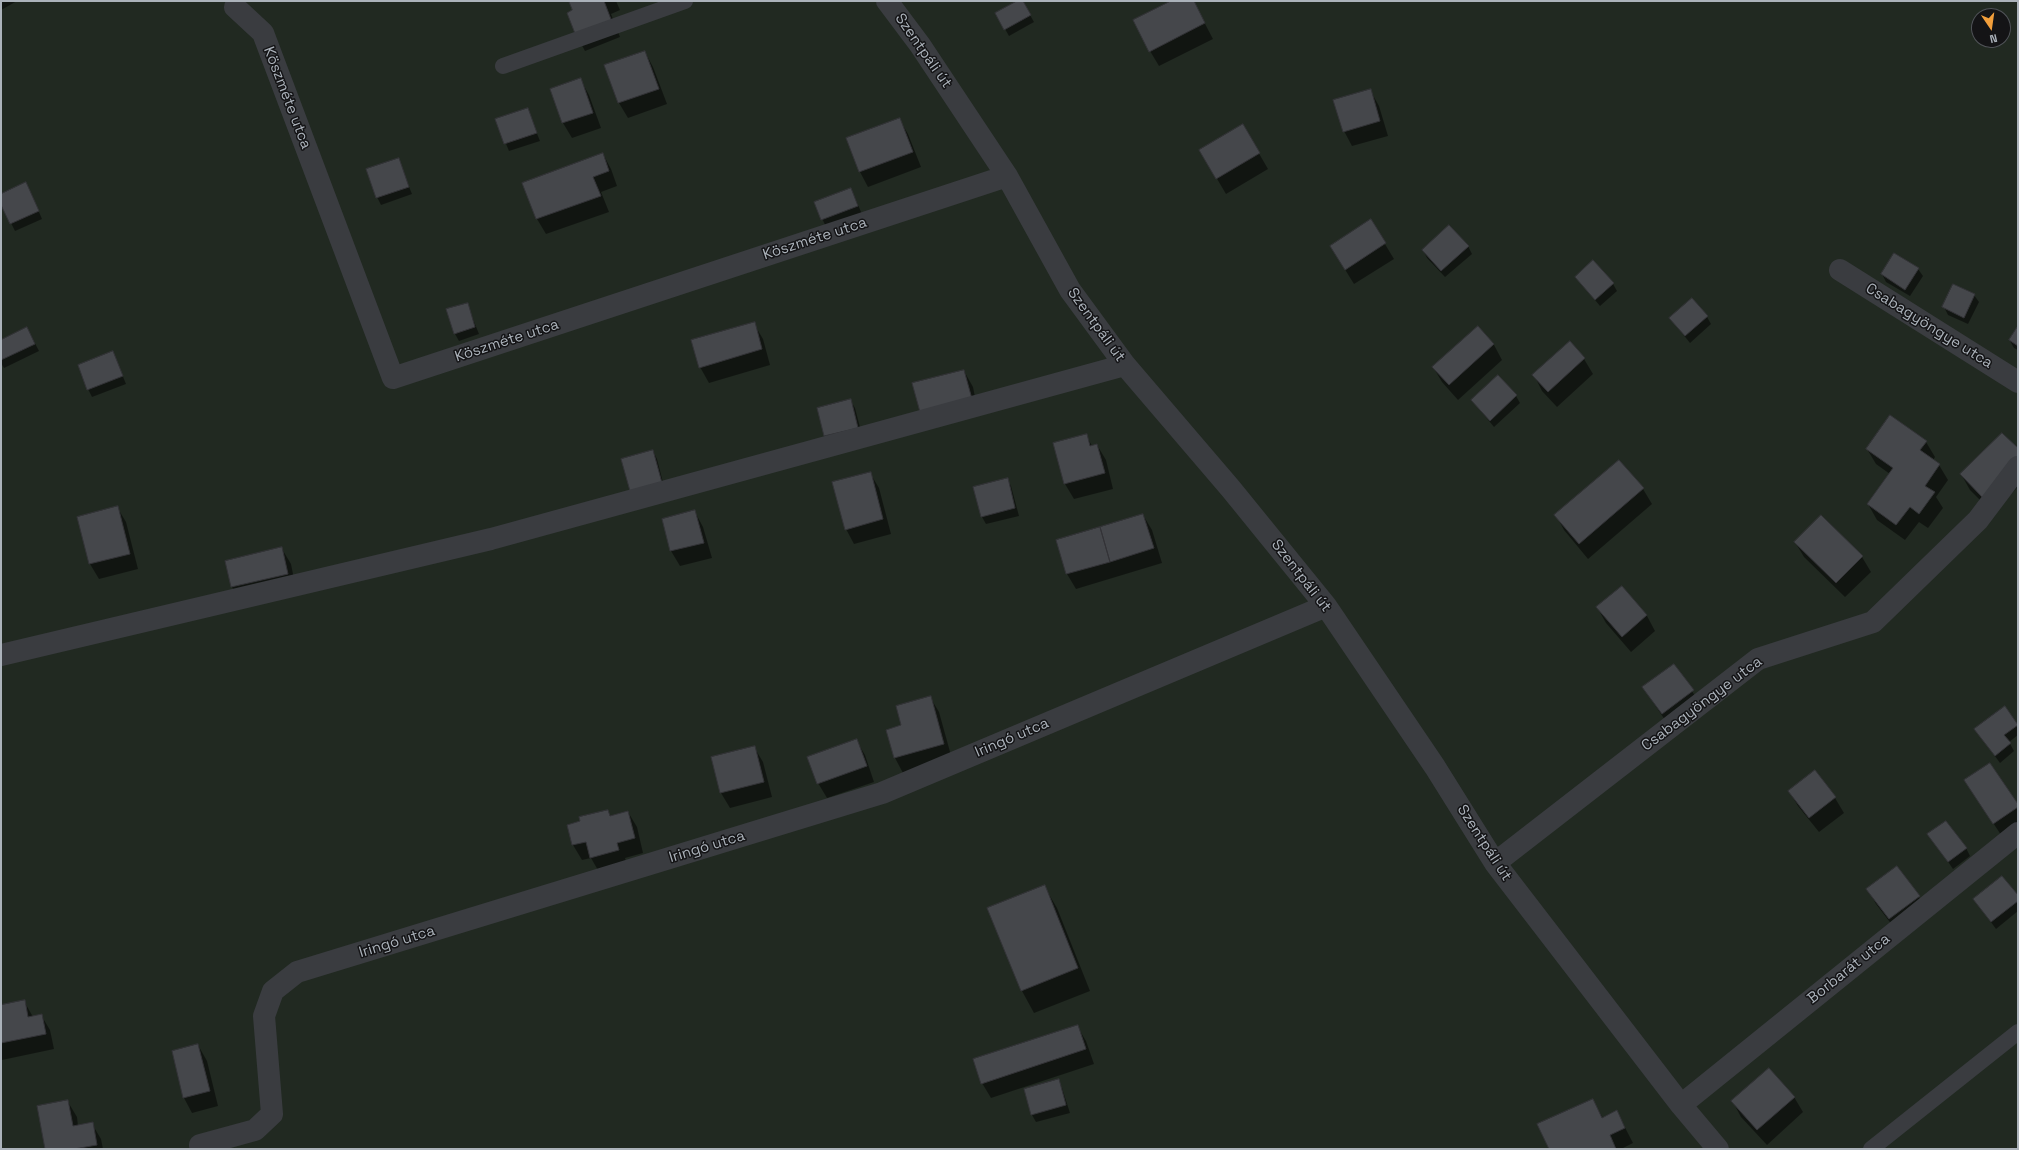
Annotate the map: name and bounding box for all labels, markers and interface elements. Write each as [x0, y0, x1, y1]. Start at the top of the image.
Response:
north arrow [1971, 8, 2011, 48]
street label: Szentpáli út [891, 10, 955, 92]
text: N [1988, 31, 1999, 46]
street label: Köszméte utca [259, 44, 315, 152]
street label: Köszméte utca [761, 214, 869, 264]
street label: Csabagyöngye utca [1862, 280, 1996, 372]
street label: Szentpáli út [1063, 284, 1129, 366]
street label: Köszméte utca [453, 316, 561, 366]
street label: Szentpáli út [1267, 536, 1335, 616]
street label: Csabagyöngye utca [1638, 653, 1766, 755]
street label: Iringó utca [972, 714, 1052, 762]
street label: Szentpáli út [1453, 802, 1515, 884]
street label: Iringó utca [667, 827, 747, 867]
street label: Iringó utca [357, 922, 437, 962]
street label: Borbarát utca [1804, 930, 1894, 1008]

